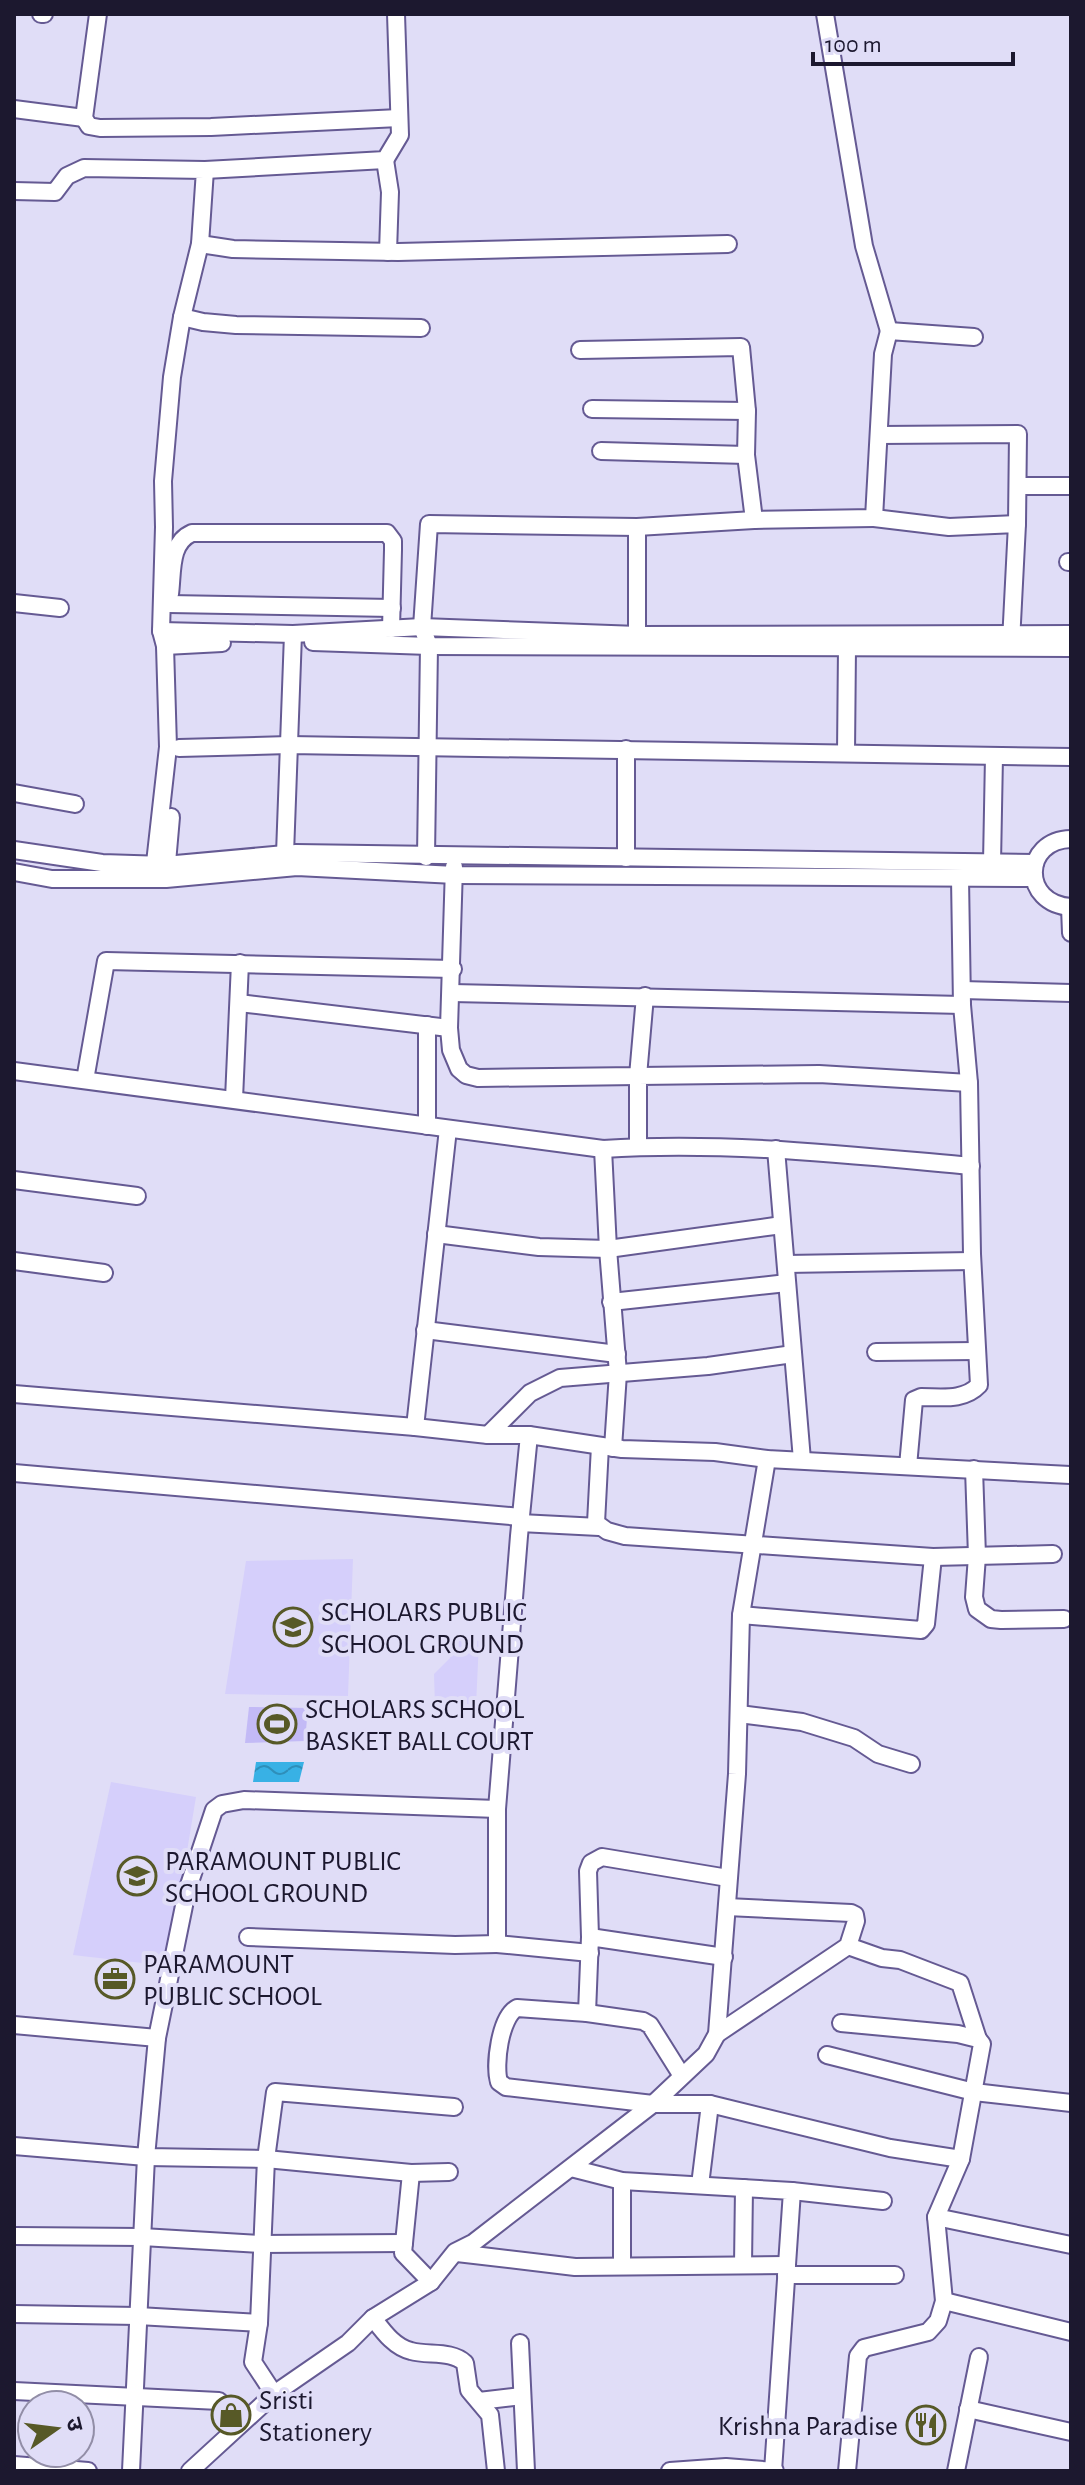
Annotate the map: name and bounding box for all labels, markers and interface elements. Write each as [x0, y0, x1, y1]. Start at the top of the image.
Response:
scale bar [813, 16, 1013, 66]
text: 100 m [825, 33, 882, 57]
place label: SCHOLARS PUBLIC SCHOOL GROUND [321, 1599, 527, 1659]
school or university icon: SCHOLARS PUBLIC SCHOOL GROUND [272, 1606, 314, 1648]
place label: SCHOLARS SCHOOL BASKET BALL COURT [305, 1696, 534, 1756]
sports icon: SCHOLARS SCHOOL BASKET BALL COURT [256, 1703, 298, 1745]
place label: PARAMOUNT PUBLIC SCHOOL GROUND [165, 1848, 401, 1908]
school or university icon: PARAMOUNT PUBLIC SCHOOL GROUND [116, 1855, 158, 1897]
place label: PARAMOUNT PUBLIC SCHOOL [143, 1951, 322, 2011]
office icon: PARAMOUNT PUBLIC SCHOOL [94, 1958, 136, 2000]
place label: Sristi Stationery [259, 2387, 372, 2447]
north arrow [16, 2389, 96, 2469]
shop icon: Sristi Stationery [210, 2394, 252, 2436]
restaurant icon: Krishna Paradise [905, 2404, 947, 2446]
place label: Krishna Paradise [718, 2413, 898, 2441]
text: उ [62, 2415, 87, 2434]

